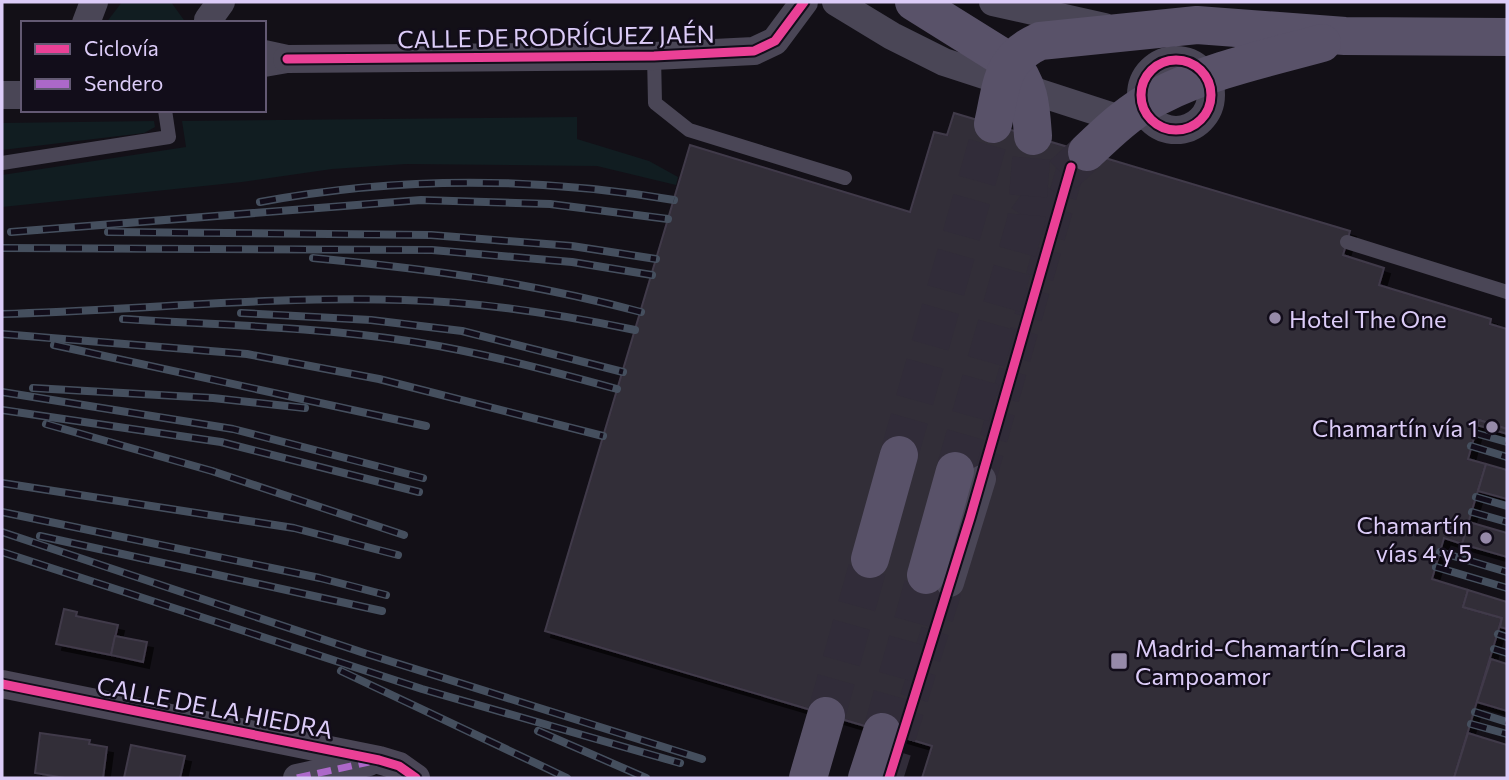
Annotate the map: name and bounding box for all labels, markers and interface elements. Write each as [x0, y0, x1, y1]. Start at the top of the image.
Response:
street label: CALLE DE RODRÍGUEZ JAÉN [397, 19, 715, 53]
legend [21, 21, 266, 112]
text: Ciclovía [84, 35, 159, 60]
text: Sendero [84, 70, 163, 95]
place label: Hotel The One [1289, 304, 1447, 333]
marker: Hotel The One [1267, 310, 1283, 326]
place label: Chamartín vía 1 [1312, 413, 1478, 442]
marker: Chamartín vía 1 [1484, 419, 1500, 435]
place label: Chamartín vías 4 y 5 [1356, 510, 1472, 567]
marker: Chamartín vías 4 y 5 [1478, 530, 1494, 546]
place label: Madrid-Chamartín-Clara Campoamor [1135, 633, 1407, 690]
marker: Madrid-Chamartín-Clara Campoamor [1109, 651, 1129, 671]
street label: CALLE DE LA HIEDRA [94, 670, 336, 744]

